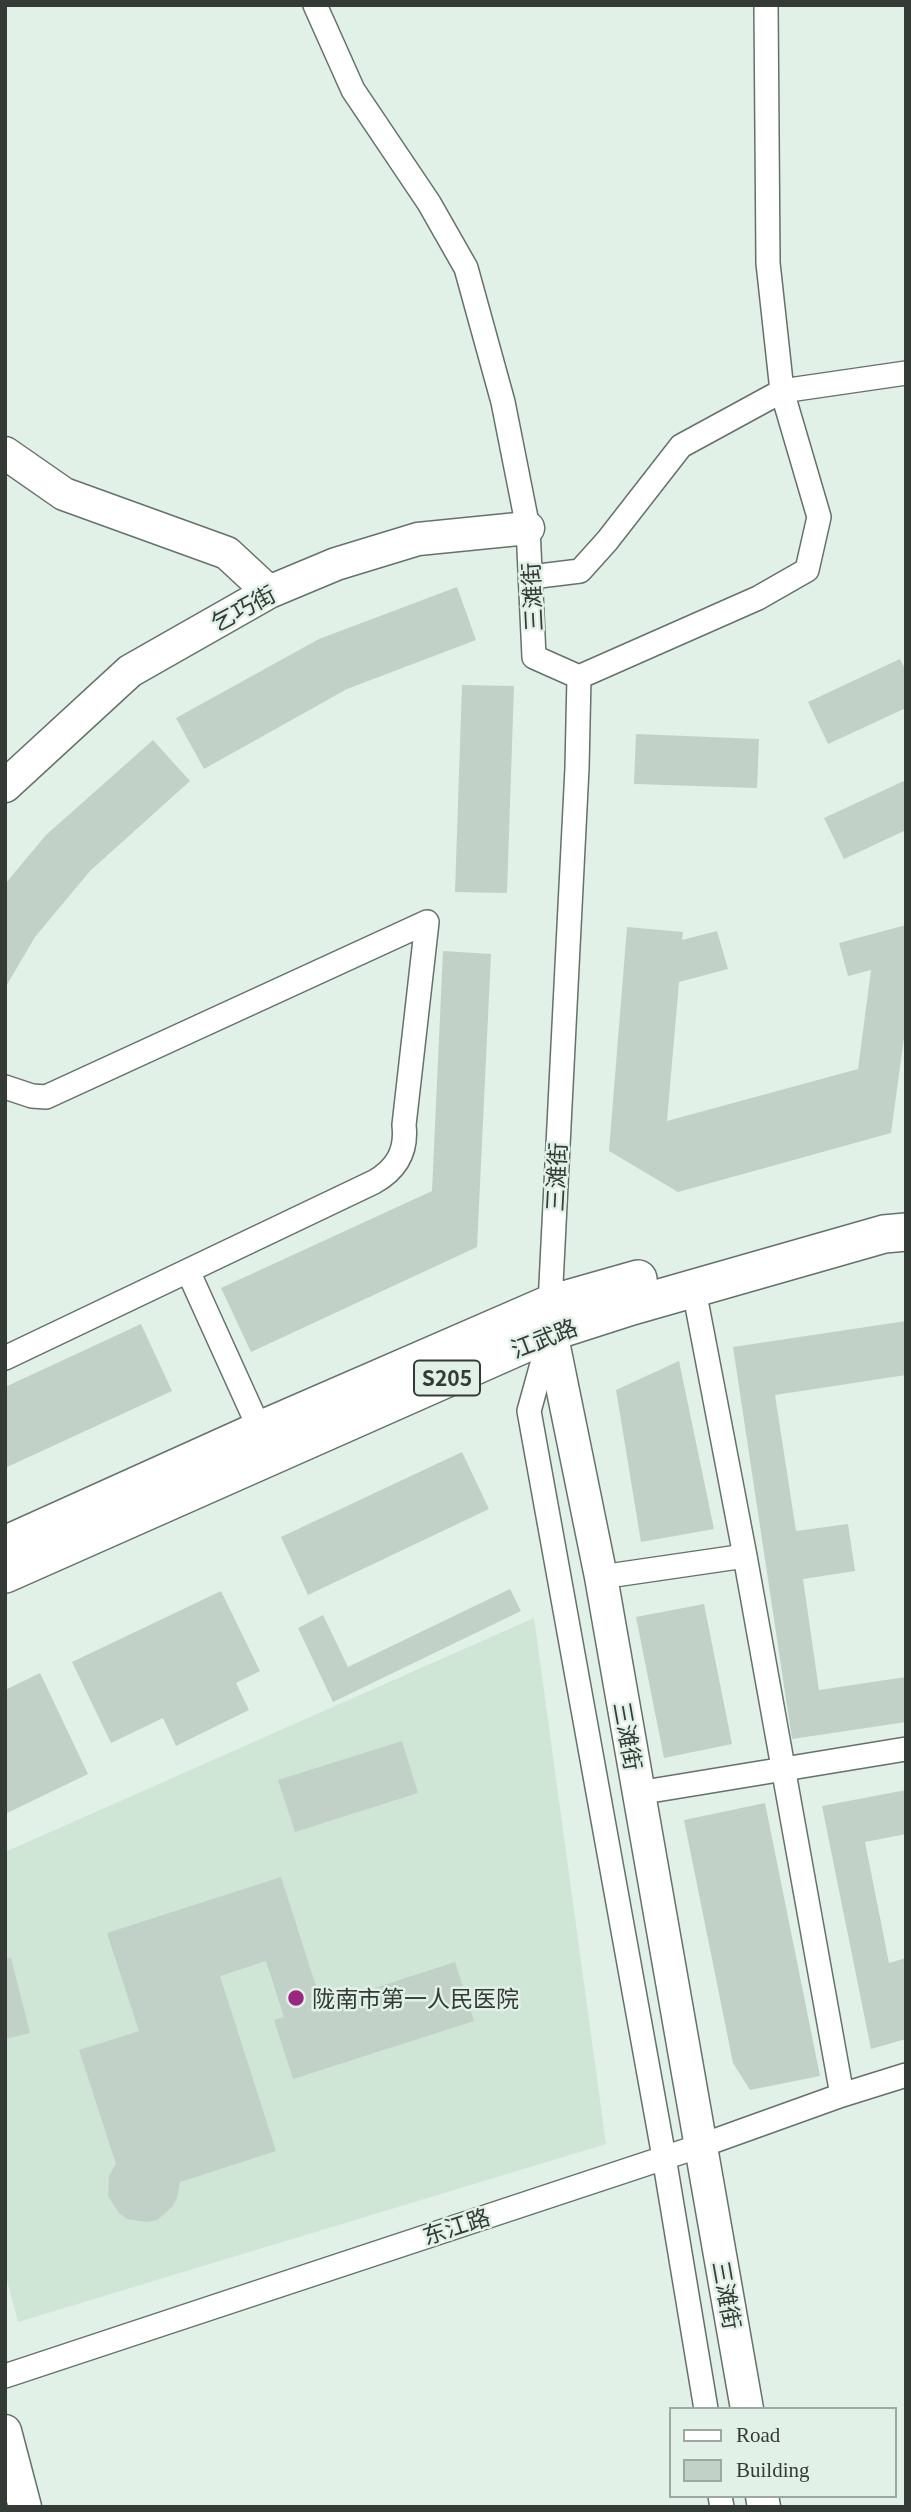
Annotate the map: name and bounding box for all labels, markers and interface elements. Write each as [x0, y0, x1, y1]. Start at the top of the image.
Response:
street label: 三滩街 [516, 562, 548, 632]
street label: 乞巧街 [206, 580, 280, 636]
street label: 三滩街 [540, 1142, 572, 1212]
street label: 江武路 [507, 1313, 581, 1363]
road number: S205 [414, 1360, 480, 1396]
street label: 三滩街 [608, 1700, 648, 1772]
place label: 陇南市第一人民医院 [312, 1984, 519, 2012]
marker: 陇南市第一人民医院 [286, 1988, 306, 2008]
street label: 东江路 [419, 2202, 493, 2250]
street label: 三滩街 [707, 2259, 747, 2331]
legend [670, 2407, 897, 2498]
text: Road [736, 2423, 780, 2447]
text: Building [736, 2458, 810, 2482]

